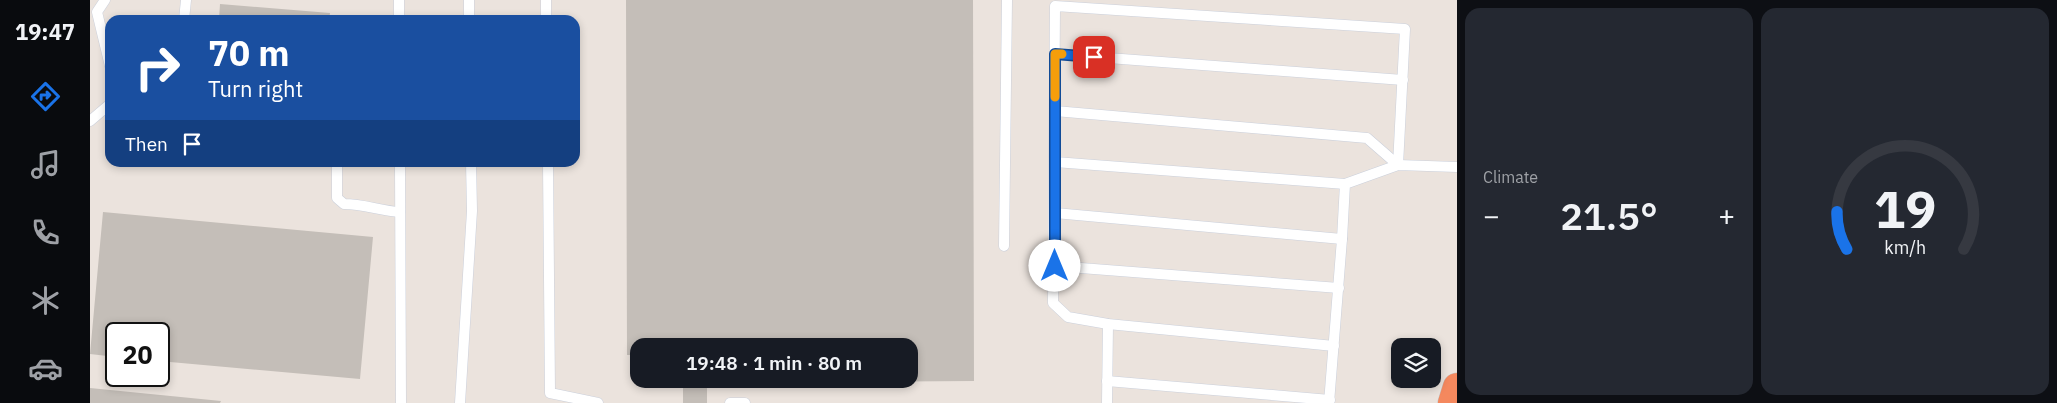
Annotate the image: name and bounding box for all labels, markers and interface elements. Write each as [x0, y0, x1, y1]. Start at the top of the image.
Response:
text: 19:47 [15, 17, 75, 46]
text: 70 m [208, 30, 290, 76]
icon: right [125, 35, 190, 100]
pin [1073, 36, 1115, 78]
icon: arrive [1080, 43, 1108, 71]
text: Turn right [208, 74, 303, 103]
icon: directions [28, 79, 63, 114]
icon: arrive [178, 130, 206, 158]
text: Then [125, 132, 168, 156]
icon: music [28, 147, 63, 182]
text: Climate [1483, 167, 1538, 187]
text: 19 [1874, 175, 1936, 242]
text: 21.5° [1560, 191, 1658, 240]
text: − [1483, 197, 1500, 234]
text: + [1718, 197, 1735, 234]
icon: phone [28, 215, 63, 250]
text: km/h [1884, 236, 1926, 259]
position arrow [1028, 239, 1080, 291]
icon: climate [28, 283, 63, 318]
speed limit sign: 20 [105, 322, 170, 387]
map controls [1391, 338, 1441, 388]
button: layers [1391, 338, 1441, 388]
icon: car [28, 351, 63, 386]
text: 19:48 · 1 min · 80 m [686, 351, 862, 375]

